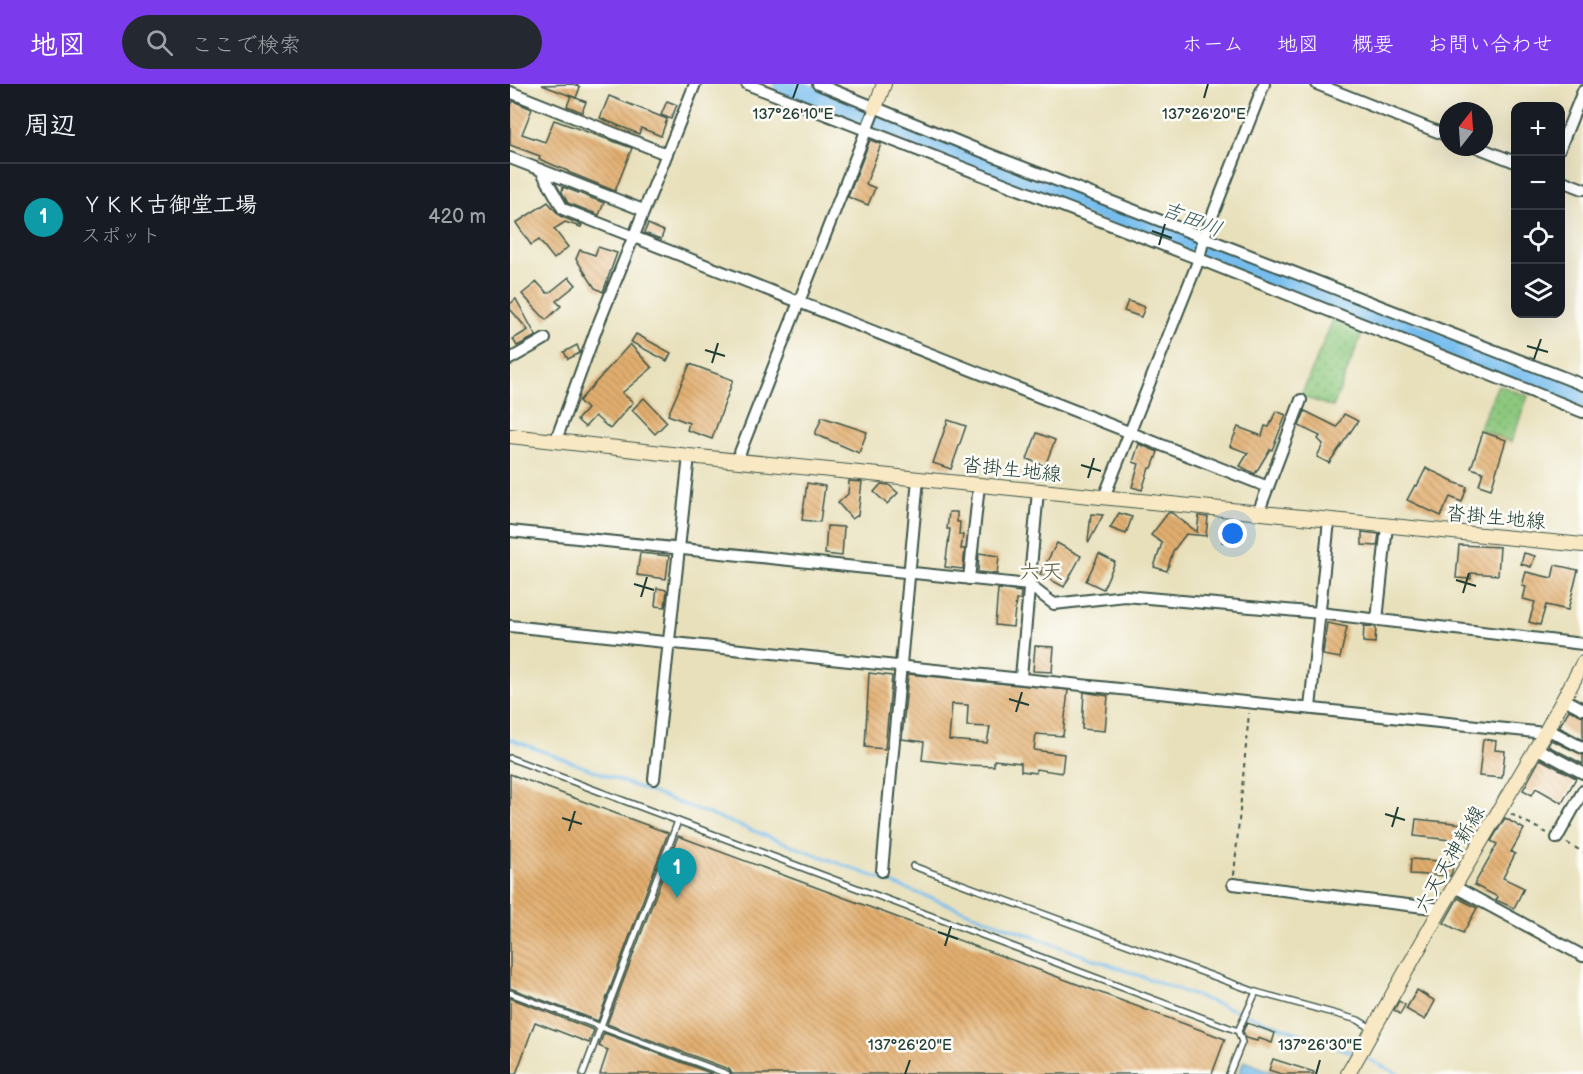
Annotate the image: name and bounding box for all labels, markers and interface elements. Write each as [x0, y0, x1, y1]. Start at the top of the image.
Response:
search box [122, 15, 542, 69]
icon: search [143, 26, 176, 59]
text: 地図 [30, 29, 86, 62]
text: ここで検索 [191, 32, 301, 59]
text: ホーム [1182, 32, 1244, 57]
text: 地図 [1277, 32, 1319, 57]
text: 概要 [1352, 32, 1394, 57]
text: お問い合わせ [1427, 32, 1553, 57]
north arrow [1439, 102, 1493, 156]
map controls [1511, 102, 1565, 318]
button: + [1511, 102, 1565, 156]
text: 137°26'10"E [753, 105, 834, 124]
text: 137°26'20"E [1162, 105, 1246, 124]
text: 周辺 [24, 111, 76, 142]
button: − [1511, 156, 1565, 210]
text: ＹＫＫ古御堂工場 [81, 192, 257, 219]
water label: 吉田川 [1158, 197, 1226, 242]
text: 1 [39, 205, 48, 229]
text: 420 m [428, 205, 486, 229]
button: locate [1511, 210, 1565, 264]
text: スポット [81, 224, 161, 248]
button: layers [1511, 264, 1565, 318]
street label: 沓掛生地線 [961, 453, 1063, 487]
street label: 沓掛生地線 [1445, 502, 1547, 534]
your location [1218, 519, 1247, 548]
district label: 六天 [1019, 559, 1063, 586]
street label: 六天天神新線 [1409, 802, 1490, 917]
pin: 1 [658, 848, 696, 898]
text: 137°26'20"E [868, 1036, 952, 1055]
text: 137°26'30"E [1278, 1036, 1362, 1055]

